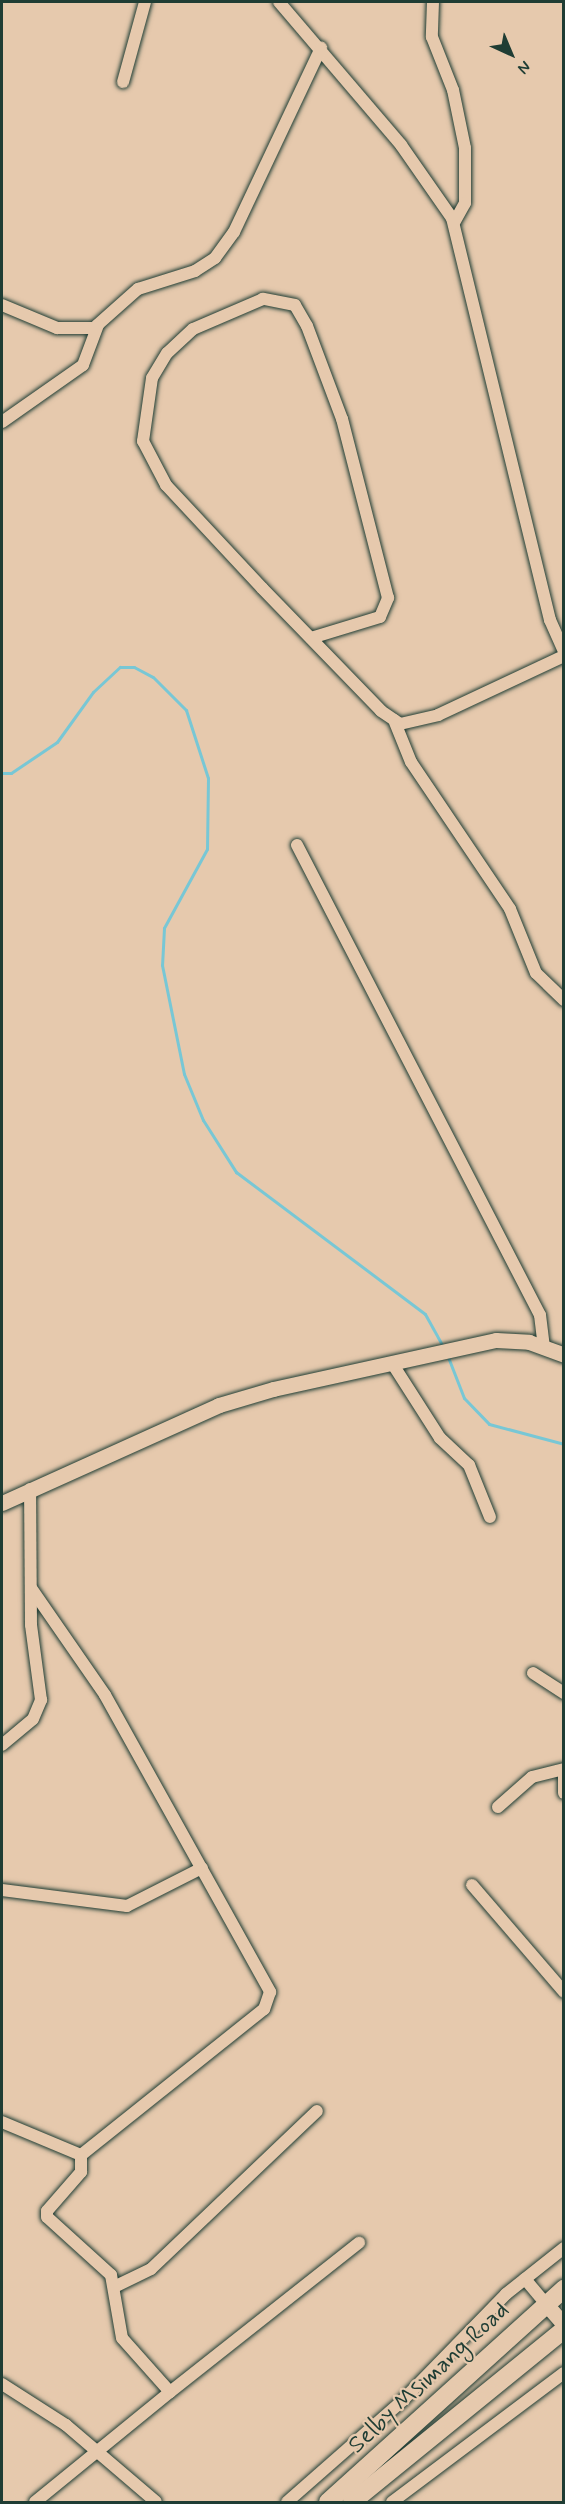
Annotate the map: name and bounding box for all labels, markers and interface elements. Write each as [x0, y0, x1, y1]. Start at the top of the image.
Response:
north arrow [481, 24, 541, 84]
text: N [513, 56, 535, 79]
street label: Selby Msimang Road [341, 2294, 517, 2462]

